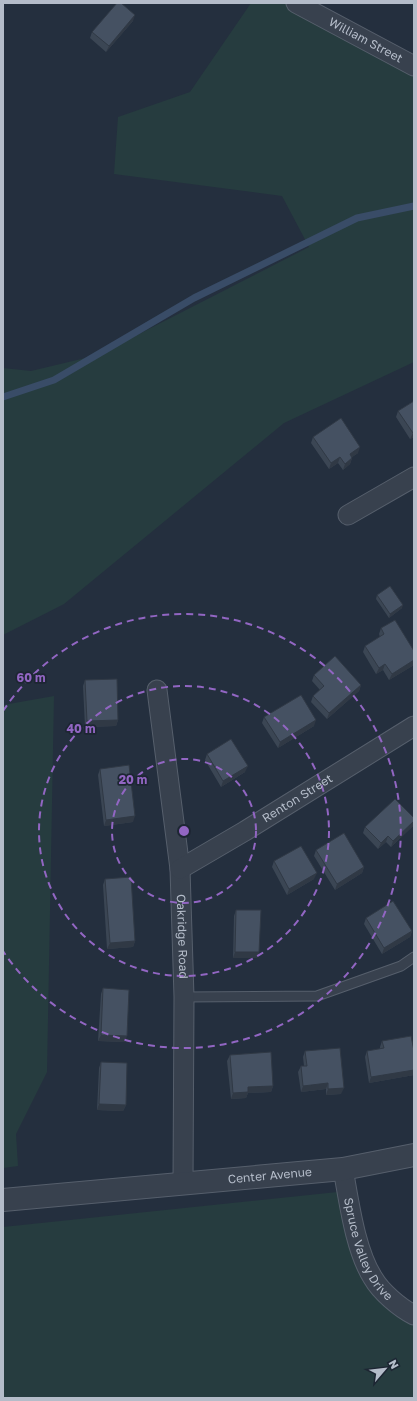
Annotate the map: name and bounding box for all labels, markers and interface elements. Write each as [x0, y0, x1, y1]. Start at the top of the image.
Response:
street label: William Street [326, 14, 406, 66]
text: 60 m [17, 670, 45, 685]
text: 40 m [67, 721, 95, 736]
street label: Renton Street [259, 770, 335, 826]
text: 20 m [119, 772, 147, 787]
centre of rings [177, 824, 191, 838]
street label: Oakridge Road [174, 894, 191, 979]
street label: Center Avenue [227, 1164, 313, 1186]
street label: Spruce Valley Drive [341, 1196, 396, 1304]
north arrow [365, 1349, 405, 1389]
text: N [387, 1357, 402, 1371]

